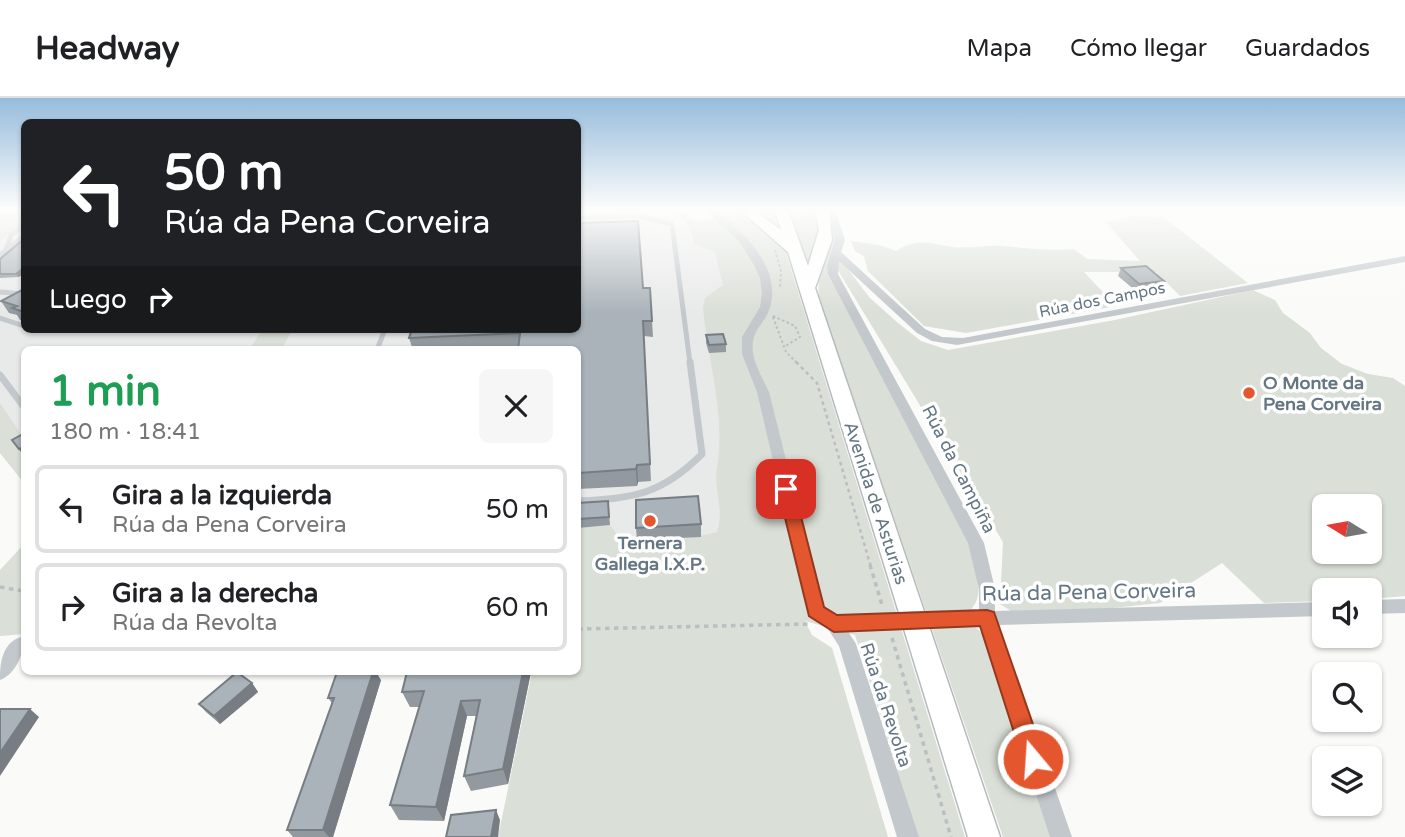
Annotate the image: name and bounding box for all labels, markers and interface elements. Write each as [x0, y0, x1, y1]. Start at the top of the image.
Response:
text: Headway [35, 29, 179, 68]
text: Mapa [967, 34, 1032, 63]
text: Cómo llegar [1070, 34, 1207, 63]
text: Guardados [1245, 34, 1370, 63]
text: 50 m [164, 144, 283, 203]
icon: left [49, 147, 140, 238]
text: Rúa da Pena Corveira [164, 204, 491, 242]
street label: Rúa dos Campos [1037, 278, 1167, 322]
icon: right [141, 280, 179, 318]
text: Luego [49, 284, 127, 315]
text: 1 min [49, 366, 161, 417]
button: close [479, 369, 553, 443]
place label: O Monte da Pena Corveira [1263, 372, 1382, 415]
marker: O Monte da Pena Corveira [1241, 385, 1257, 401]
street label: Rúa da Campiña [917, 401, 1001, 537]
text: 180 m · 18:41 [49, 418, 201, 446]
street label: Avenida de Asturias [839, 419, 913, 587]
pin [756, 459, 816, 519]
icon: arrive [767, 470, 805, 508]
text: Gira a la izquierda [112, 480, 332, 511]
icon: left [53, 490, 91, 528]
text: 50 m [486, 494, 549, 525]
north arrow [1312, 494, 1382, 564]
map controls [1312, 494, 1382, 816]
text: Rúa da Pena Corveira [112, 511, 347, 539]
marker: Ternera Gallega l.X.P. [642, 513, 658, 529]
place label: Ternera Gallega l.X.P. [595, 532, 705, 575]
text: Gira a la derecha [112, 578, 318, 609]
street label: Rúa da Pena Corveira [982, 578, 1196, 607]
button: sound [1312, 578, 1382, 648]
icon: right [53, 588, 91, 626]
text: 60 m [486, 592, 549, 623]
text: Rúa da Revolta [112, 609, 277, 637]
street label: Rúa da Revolta [856, 640, 916, 770]
button: search [1312, 662, 1382, 732]
position arrow [996, 722, 1070, 796]
button: layers [1312, 746, 1382, 816]

